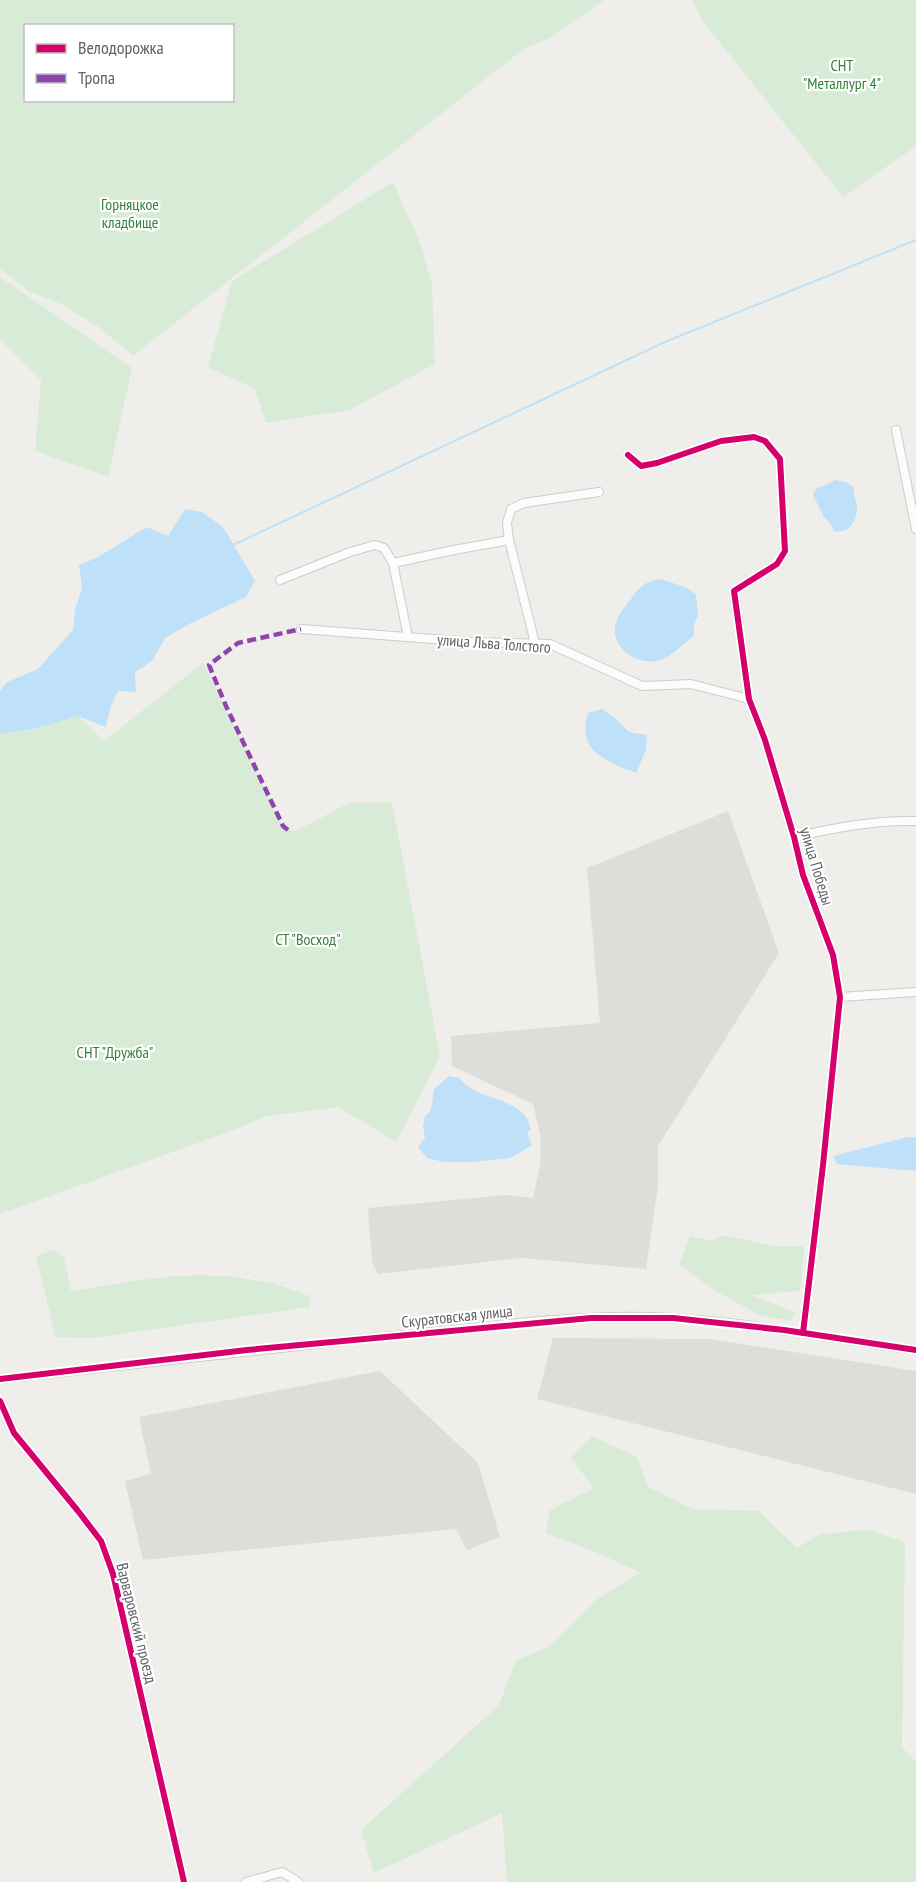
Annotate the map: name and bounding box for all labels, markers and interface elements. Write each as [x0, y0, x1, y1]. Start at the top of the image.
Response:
legend [24, 24, 234, 102]
text: Велодорожка [78, 36, 164, 59]
park label: СНТ "Металлург 4" [803, 55, 881, 93]
text: Тропа [78, 66, 115, 89]
park label: Горняцкое кладбище [101, 194, 159, 232]
street label: улица Льва Толстого [437, 629, 552, 657]
street label: улица Победы [796, 825, 838, 907]
park label: СТ "Восход" [275, 929, 341, 949]
park label: СНТ "Дружба" [77, 1042, 153, 1062]
street label: Скуратовская улица [400, 1300, 514, 1332]
street label: Варваровский проезд [112, 1561, 162, 1685]

